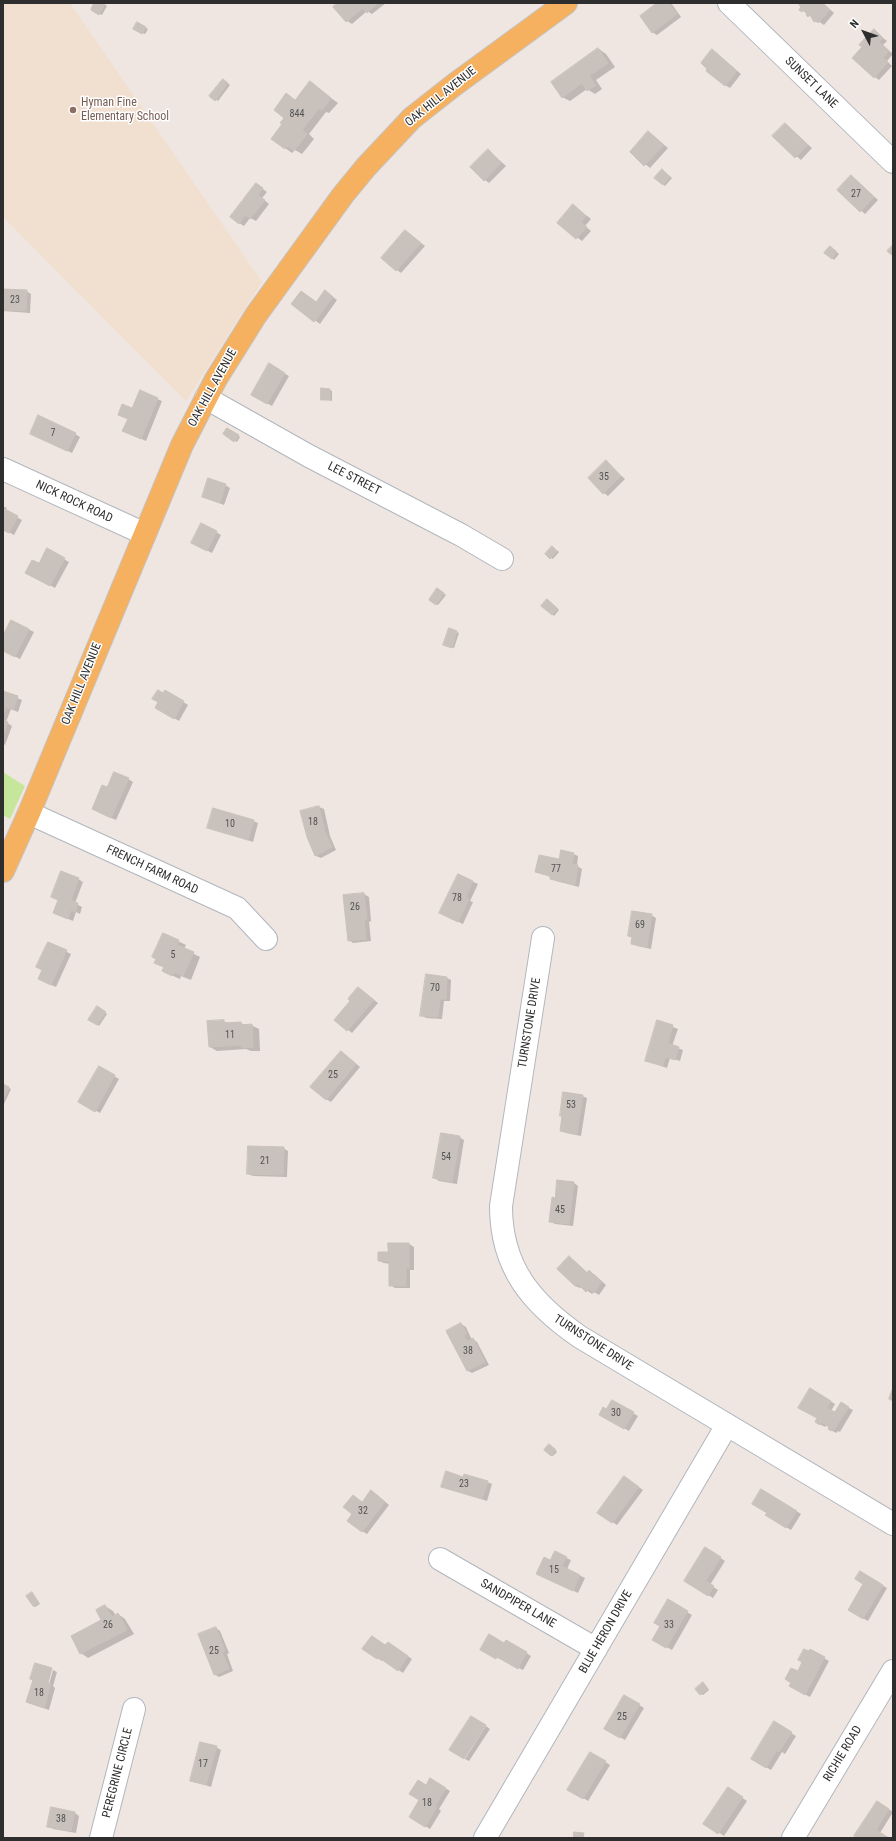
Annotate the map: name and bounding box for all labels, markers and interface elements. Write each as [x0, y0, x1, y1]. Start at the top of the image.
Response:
north arrow [844, 12, 884, 52]
text: N [847, 17, 862, 31]
street label: SUNSET LANE [782, 54, 840, 112]
street label: OAK HILL AVENUE [403, 64, 479, 130]
place label: Hyman Fine Elementary School [81, 96, 169, 124]
marker: Hyman Fine Elementary School [68, 105, 78, 115]
house number: 844 [290, 108, 304, 120]
house number: 27 [851, 188, 861, 200]
house number: 23 [10, 294, 20, 306]
street label: OAK HILL AVENUE [186, 346, 240, 430]
house number: 7 [51, 427, 55, 439]
street label: LEE STREET [325, 460, 383, 498]
house number: 35 [599, 471, 609, 483]
street label: NICK ROCK ROAD [33, 478, 115, 526]
street label: OAK HILL AVENUE [59, 641, 105, 727]
house number: 18 [308, 816, 318, 828]
house number: 10 [225, 818, 235, 830]
street label: FRENCH FARM ROAD [104, 842, 200, 898]
house number: 77 [551, 863, 561, 875]
house number: 78 [452, 892, 462, 904]
house number: 26 [350, 901, 360, 913]
house number: 69 [635, 919, 645, 931]
house number: 5 [171, 949, 175, 961]
street label: TURNSTONE DRIVE [516, 977, 544, 1069]
house number: 70 [430, 982, 440, 994]
house number: 11 [225, 1029, 235, 1041]
house number: 25 [328, 1069, 338, 1081]
house number: 53 [566, 1099, 576, 1111]
house number: 54 [441, 1151, 451, 1163]
house number: 21 [260, 1155, 270, 1167]
house number: 45 [555, 1204, 565, 1216]
street label: TURNSTONE DRIVE [551, 1312, 635, 1374]
house number: 38 [463, 1345, 473, 1357]
house number: 30 [611, 1407, 621, 1419]
house number: 23 [459, 1478, 469, 1490]
house number: 32 [358, 1505, 368, 1517]
house number: 15 [549, 1564, 559, 1576]
street label: SANDPIPER LANE [478, 1577, 558, 1631]
street label: BLUE HERON DRIVE [576, 1588, 636, 1676]
house number: 26 [103, 1619, 113, 1631]
house number: 33 [664, 1619, 674, 1631]
house number: 25 [209, 1645, 219, 1657]
house number: 18 [34, 1687, 44, 1699]
house number: 25 [617, 1711, 627, 1723]
street label: RICHIE ROAD [821, 1723, 865, 1785]
street label: PEREGRINE CIRCLE [100, 1727, 136, 1819]
house number: 17 [198, 1758, 208, 1770]
house number: 18 [422, 1797, 432, 1809]
house number: 38 [56, 1813, 66, 1825]

